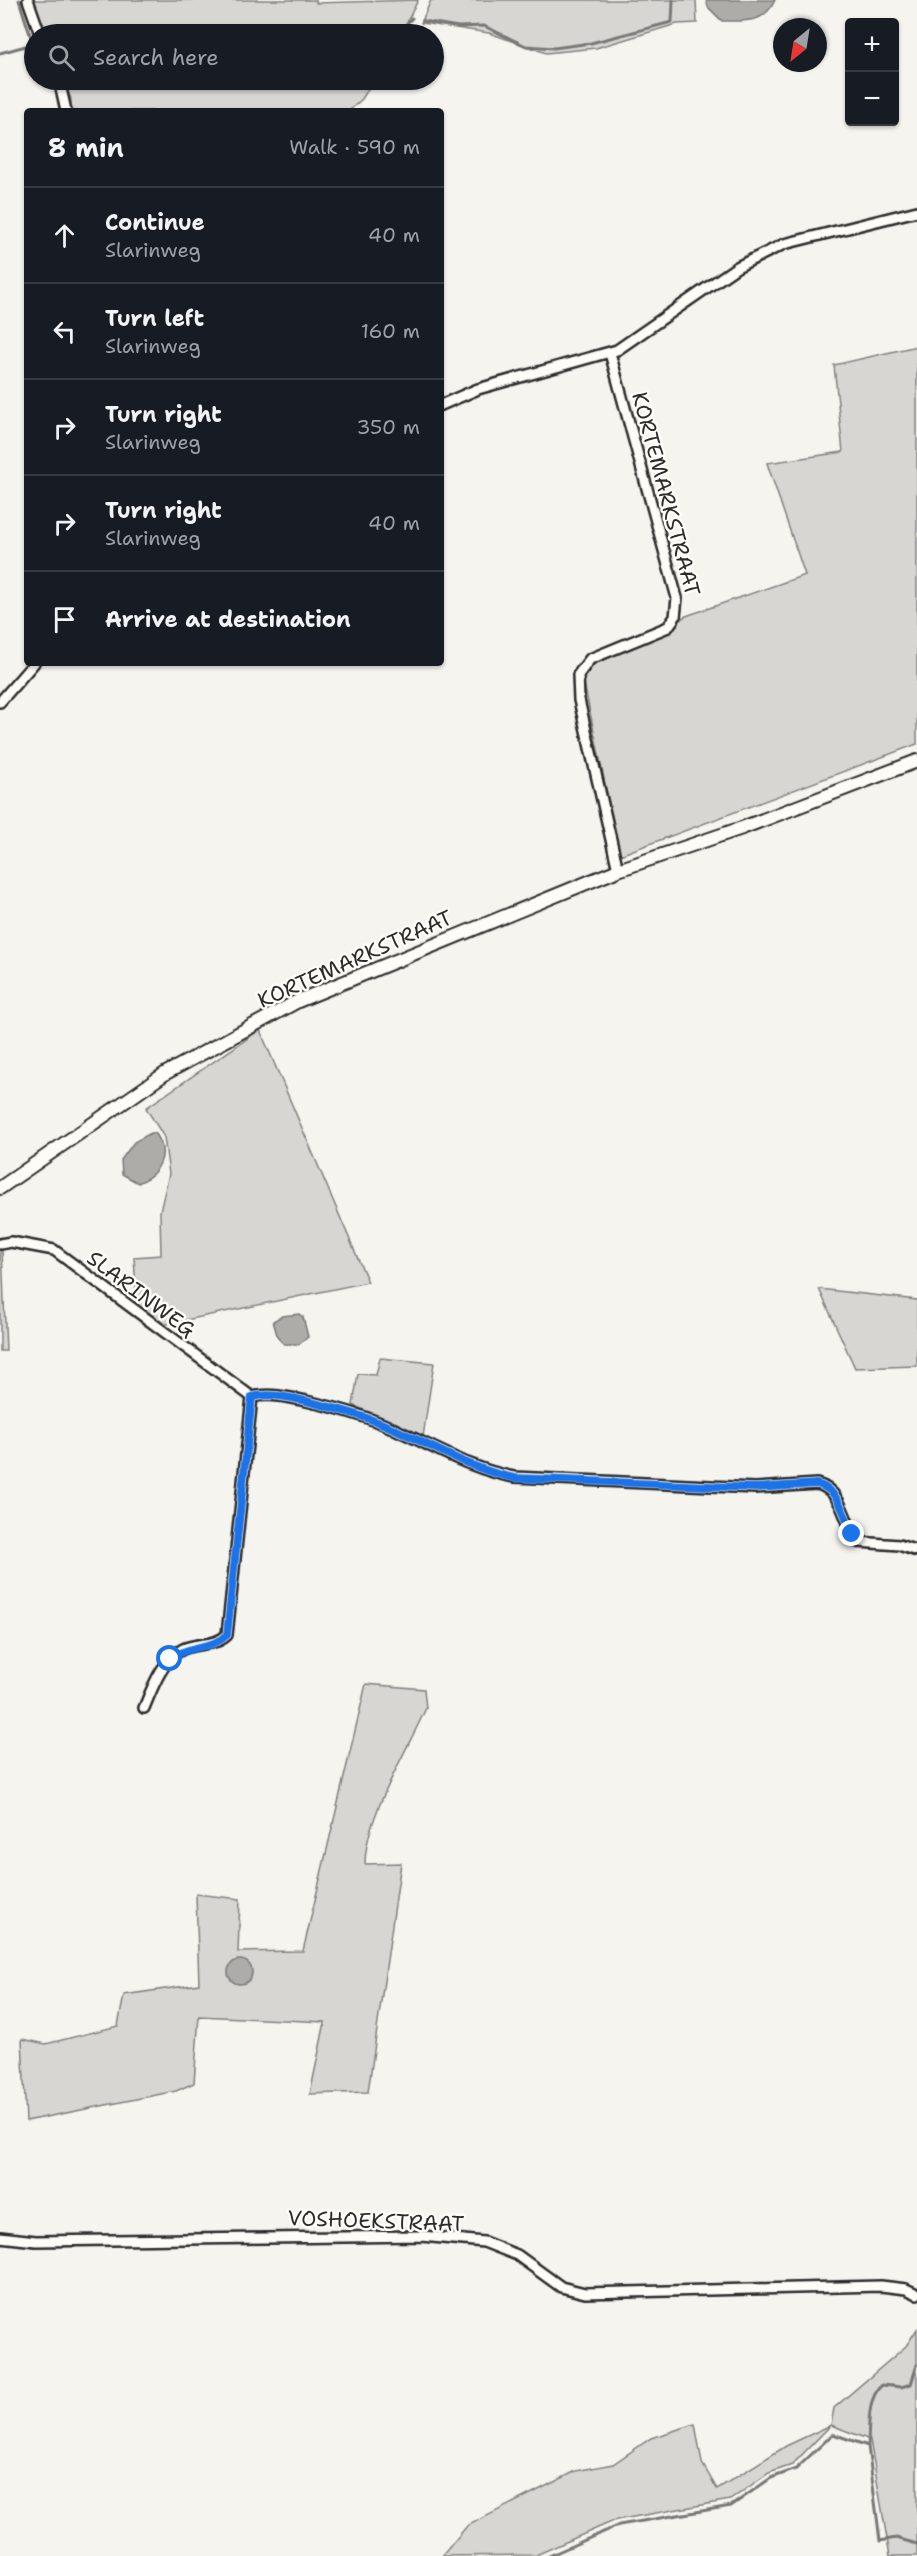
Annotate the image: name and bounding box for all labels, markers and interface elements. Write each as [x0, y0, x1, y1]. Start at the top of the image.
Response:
north arrow [773, 18, 827, 72]
map controls [845, 18, 899, 126]
button: + [845, 18, 899, 72]
search box [24, 24, 444, 90]
icon: search [45, 41, 78, 74]
text: Search here [93, 43, 219, 72]
button: − [845, 72, 899, 126]
text: 8 min [48, 130, 124, 165]
text: Walk · 590 m [289, 134, 420, 160]
text: Continue [105, 208, 205, 237]
icon: ahead [48, 219, 81, 252]
text: 40 m [368, 222, 420, 248]
text: Slarinweg [105, 237, 201, 263]
text: Turn left [105, 304, 204, 333]
icon: left [48, 315, 81, 348]
text: 160 m [361, 318, 420, 344]
text: Slarinweg [105, 333, 201, 359]
street label: KORTEMARKSTRAAT [625, 389, 707, 599]
text: Turn right [105, 400, 222, 429]
icon: right [48, 411, 81, 444]
text: 350 m [356, 414, 420, 440]
text: Slarinweg [105, 429, 201, 455]
text: Turn right [105, 496, 222, 525]
icon: right [48, 507, 81, 540]
text: 40 m [368, 510, 420, 536]
text: Slarinweg [105, 525, 201, 551]
icon: arrive [48, 603, 81, 636]
text: Arrive at destination [105, 605, 351, 634]
street label: KORTEMARKSTRAAT [253, 903, 457, 1015]
street label: SLARINWEG [81, 1244, 201, 1344]
route end [838, 1520, 864, 1546]
route start [156, 1645, 182, 1671]
street label: VOSHOEKSTRAAT [287, 2204, 465, 2238]

